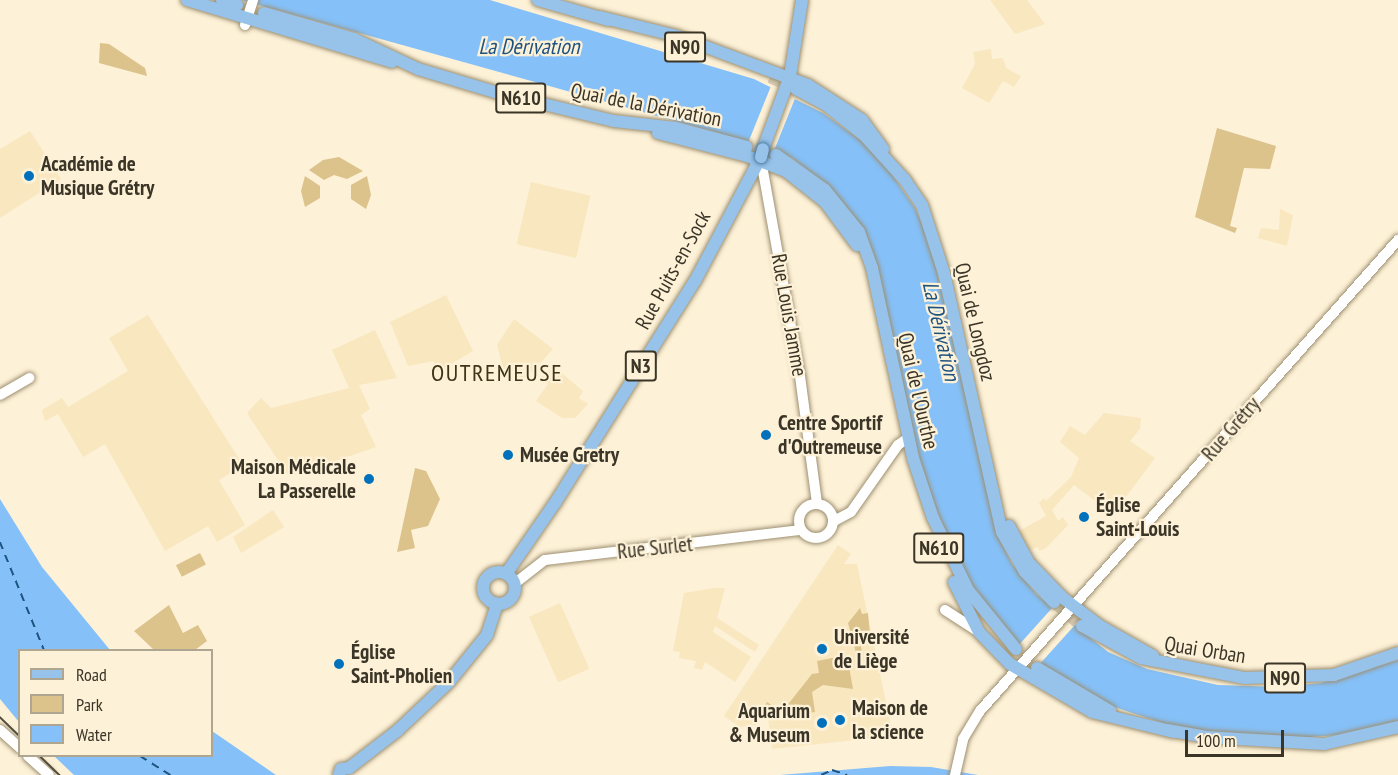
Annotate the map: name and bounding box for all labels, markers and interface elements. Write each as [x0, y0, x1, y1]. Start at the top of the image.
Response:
road number: N90 [664, 30, 706, 64]
water label: La Dérivation [478, 34, 580, 60]
street label: Quai de la Dérivation [568, 78, 724, 132]
road number: N610 [494, 81, 548, 115]
place label: Académie de Musique Grétry [41, 151, 155, 201]
marker: Académie de Musique Grétry [22, 169, 36, 183]
street label: Rue Puits-en-Sock [630, 206, 716, 334]
street label: Rue Louis Jamme [766, 252, 812, 378]
street label: Quai de Longdoz [949, 260, 1001, 384]
water label: La Dérivation [917, 279, 965, 383]
street label: Quai de l'Ourthe [892, 330, 944, 452]
road number: N3 [624, 349, 658, 383]
district label: OUTREMEUSE [431, 359, 563, 387]
street label: Rue Grétry [1196, 392, 1266, 466]
place label: Centre Sportif d'Outremeuse [778, 410, 882, 460]
marker: Centre Sportif d'Outremeuse [759, 428, 773, 442]
place label: Musée Gretry [520, 442, 619, 468]
marker: Musée Gretry [501, 448, 515, 462]
place label: Maison Médicale La Passerelle [231, 454, 356, 504]
marker: Maison Médicale La Passerelle [360, 470, 378, 488]
place label: Église Saint-Louis [1096, 492, 1179, 542]
marker: Église Saint-Louis [1077, 510, 1091, 524]
road number: N610 [912, 531, 966, 565]
street label: Rue Surlet [616, 532, 694, 564]
place label: Université de Liège [834, 624, 910, 674]
street label: Quai Orban [1163, 631, 1247, 669]
place label: Église Saint-Pholien [351, 639, 452, 689]
marker: Université de Liège [815, 642, 829, 656]
legend [18, 649, 213, 757]
marker: Église Saint-Pholien [332, 657, 346, 671]
road number: N90 [1264, 661, 1306, 695]
text: Road [76, 663, 107, 686]
text: Park [76, 693, 103, 716]
place label: Maison de la science [852, 695, 928, 745]
place label: Aquarium & Museum [729, 698, 810, 748]
marker: Maison de la science [833, 713, 847, 727]
marker: Aquarium & Museum [815, 716, 829, 730]
scale bar [1188, 718, 1287, 756]
text: Water [76, 723, 112, 746]
text: 100 m [1196, 729, 1236, 752]

